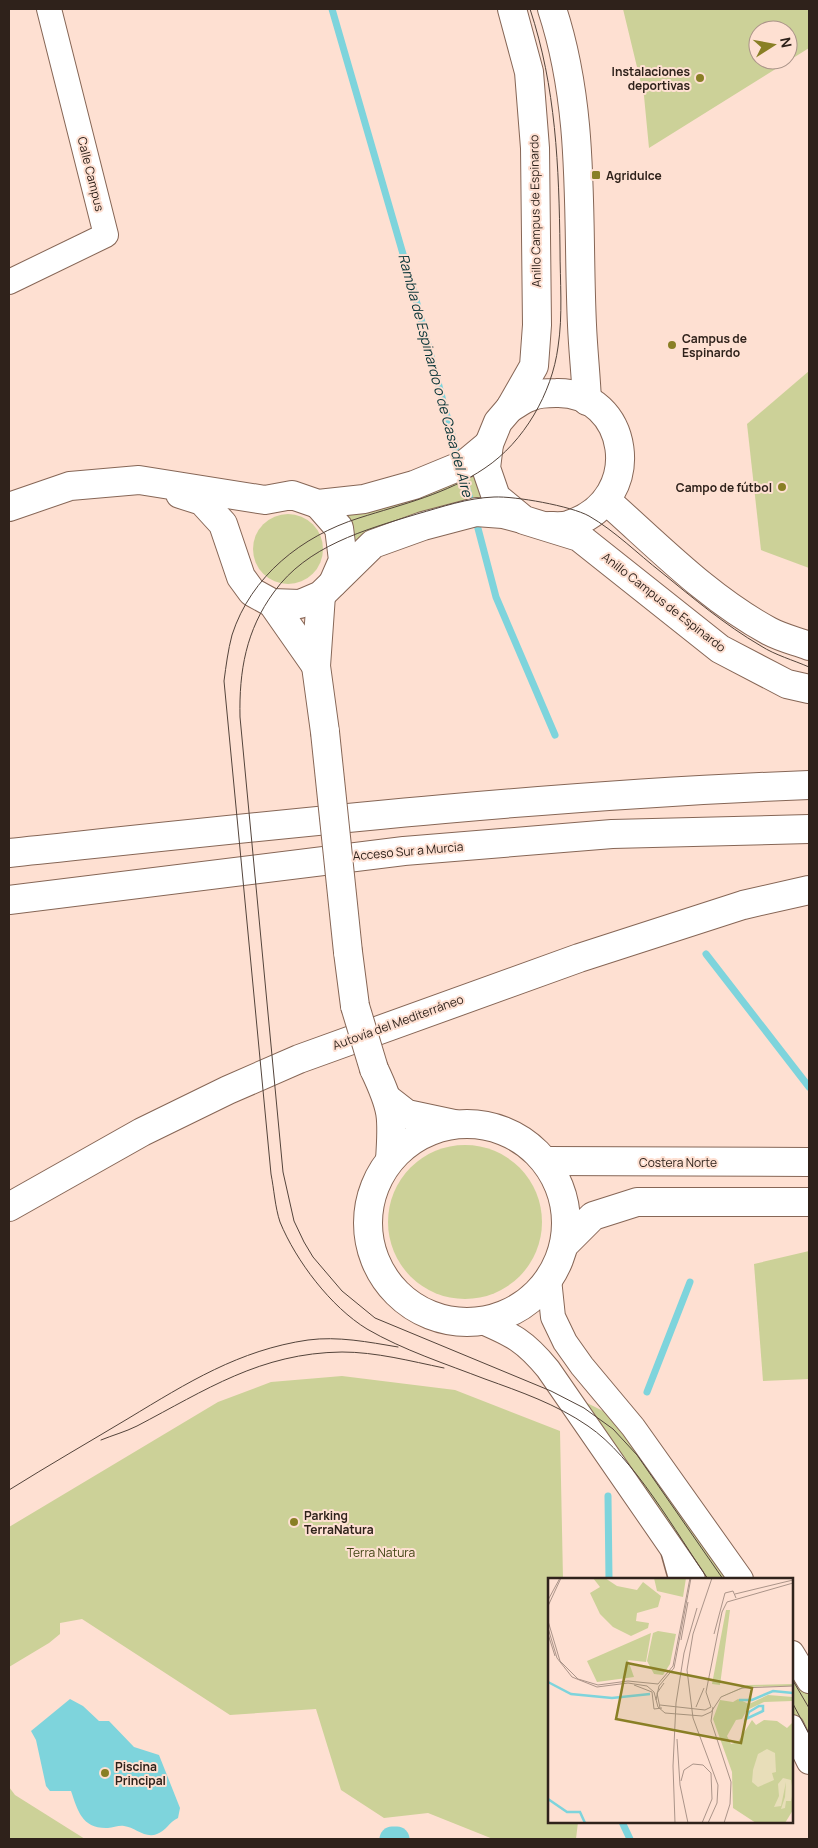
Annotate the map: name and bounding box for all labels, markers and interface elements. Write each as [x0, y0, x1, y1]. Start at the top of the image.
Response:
north arrow [748, 20, 798, 70]
text: N [776, 36, 797, 49]
place label: Instalaciones deportivas [612, 63, 690, 94]
marker: Instalaciones deportivas [694, 72, 706, 84]
street label: Anillo Campus de Espinardo [525, 134, 545, 288]
street label: Calle Campus [74, 135, 108, 213]
place label: Agridulce [606, 167, 662, 184]
marker: Agridulce [590, 169, 602, 181]
water label: Rambla de Espinardo o de Casa del Aire [394, 251, 478, 499]
place label: Campus de Espinardo [682, 330, 747, 361]
marker: Campus de Espinardo [666, 339, 678, 351]
place label: Campo de fútbol [676, 479, 772, 496]
marker: Campo de fútbol [776, 481, 788, 493]
street label: Anillo Campus de Espinardo [599, 548, 729, 656]
street label: Acceso Sur a Murcia [352, 838, 464, 864]
street label: Autovía del Mediterráneo [330, 990, 466, 1054]
street label: Costera Norte [639, 1154, 717, 1171]
place label: Parking TerraNatura [304, 1507, 374, 1538]
marker: Parking TerraNatura [288, 1516, 300, 1528]
park label: Terra Natura [347, 1544, 415, 1561]
inset map [548, 1578, 793, 1823]
place label: Piscina Principal [115, 1758, 166, 1789]
marker: Piscina Principal [99, 1767, 111, 1779]

